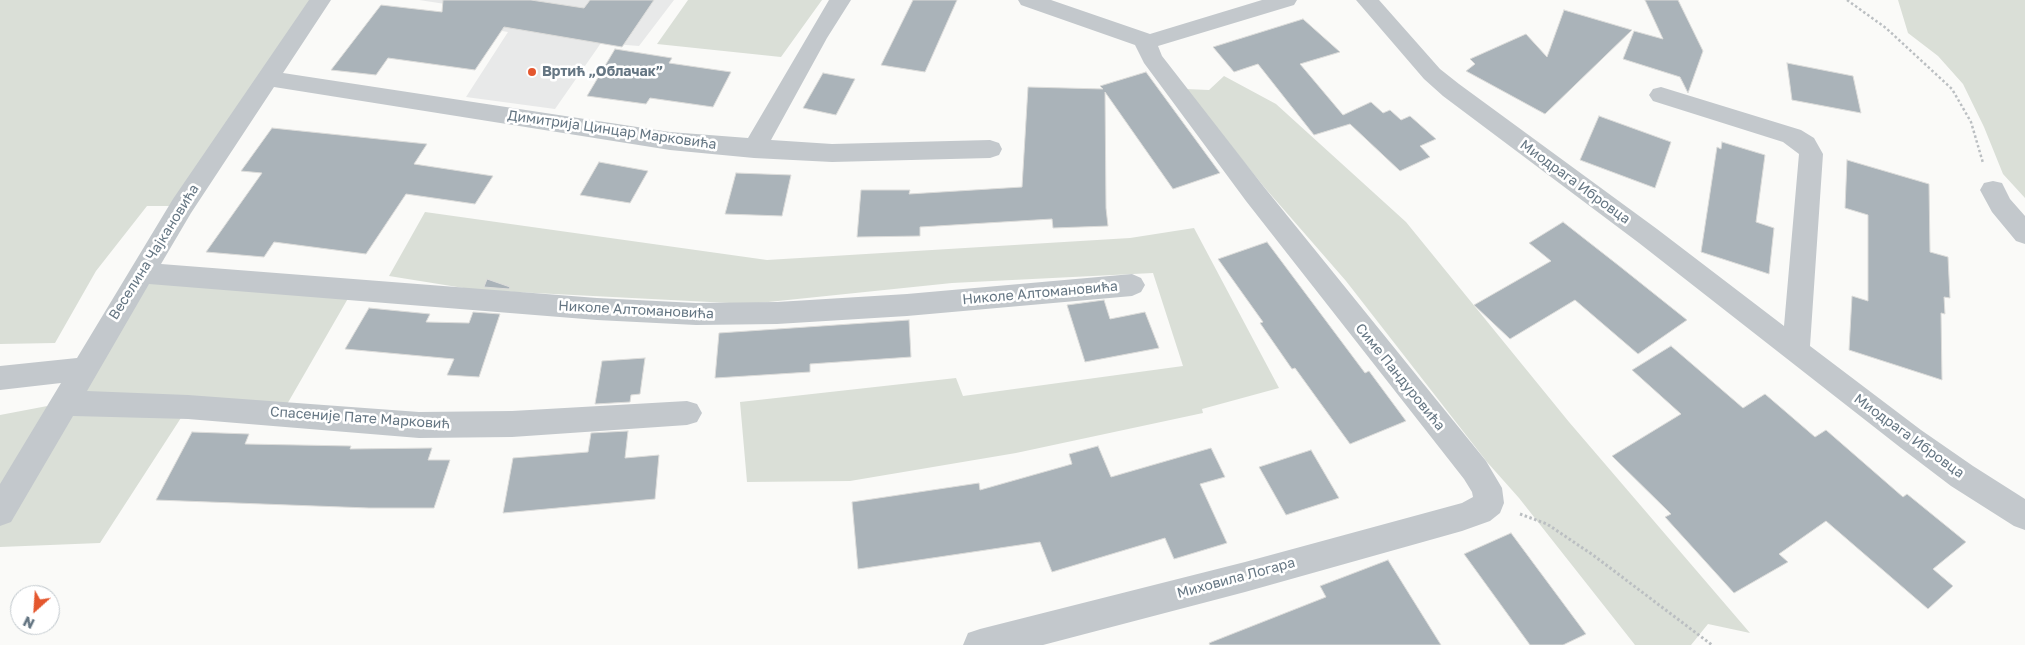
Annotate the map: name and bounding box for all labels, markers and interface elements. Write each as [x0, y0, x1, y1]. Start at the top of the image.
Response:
place label: Вртић „Облачак” [542, 64, 663, 80]
marker: Вртић „Облачак” [526, 66, 538, 78]
street label: Димитрија Цинцар Марковића [506, 107, 718, 153]
street label: Миодрага Ибровца [1517, 136, 1633, 228]
street label: Веселина Чајкановића [105, 181, 203, 323]
street label: Николе Алтомановића [962, 278, 1118, 308]
street label: Николе Алтомановића [558, 298, 714, 322]
street label: Симе Пандуровића [1352, 320, 1448, 434]
street label: Миодрага Ибровца [1851, 390, 1967, 482]
street label: Спасеније Пате Марковић [269, 403, 451, 433]
street label: Миховила Логара [1175, 554, 1297, 602]
north arrow [10, 585, 60, 635]
text: N [20, 613, 37, 633]

